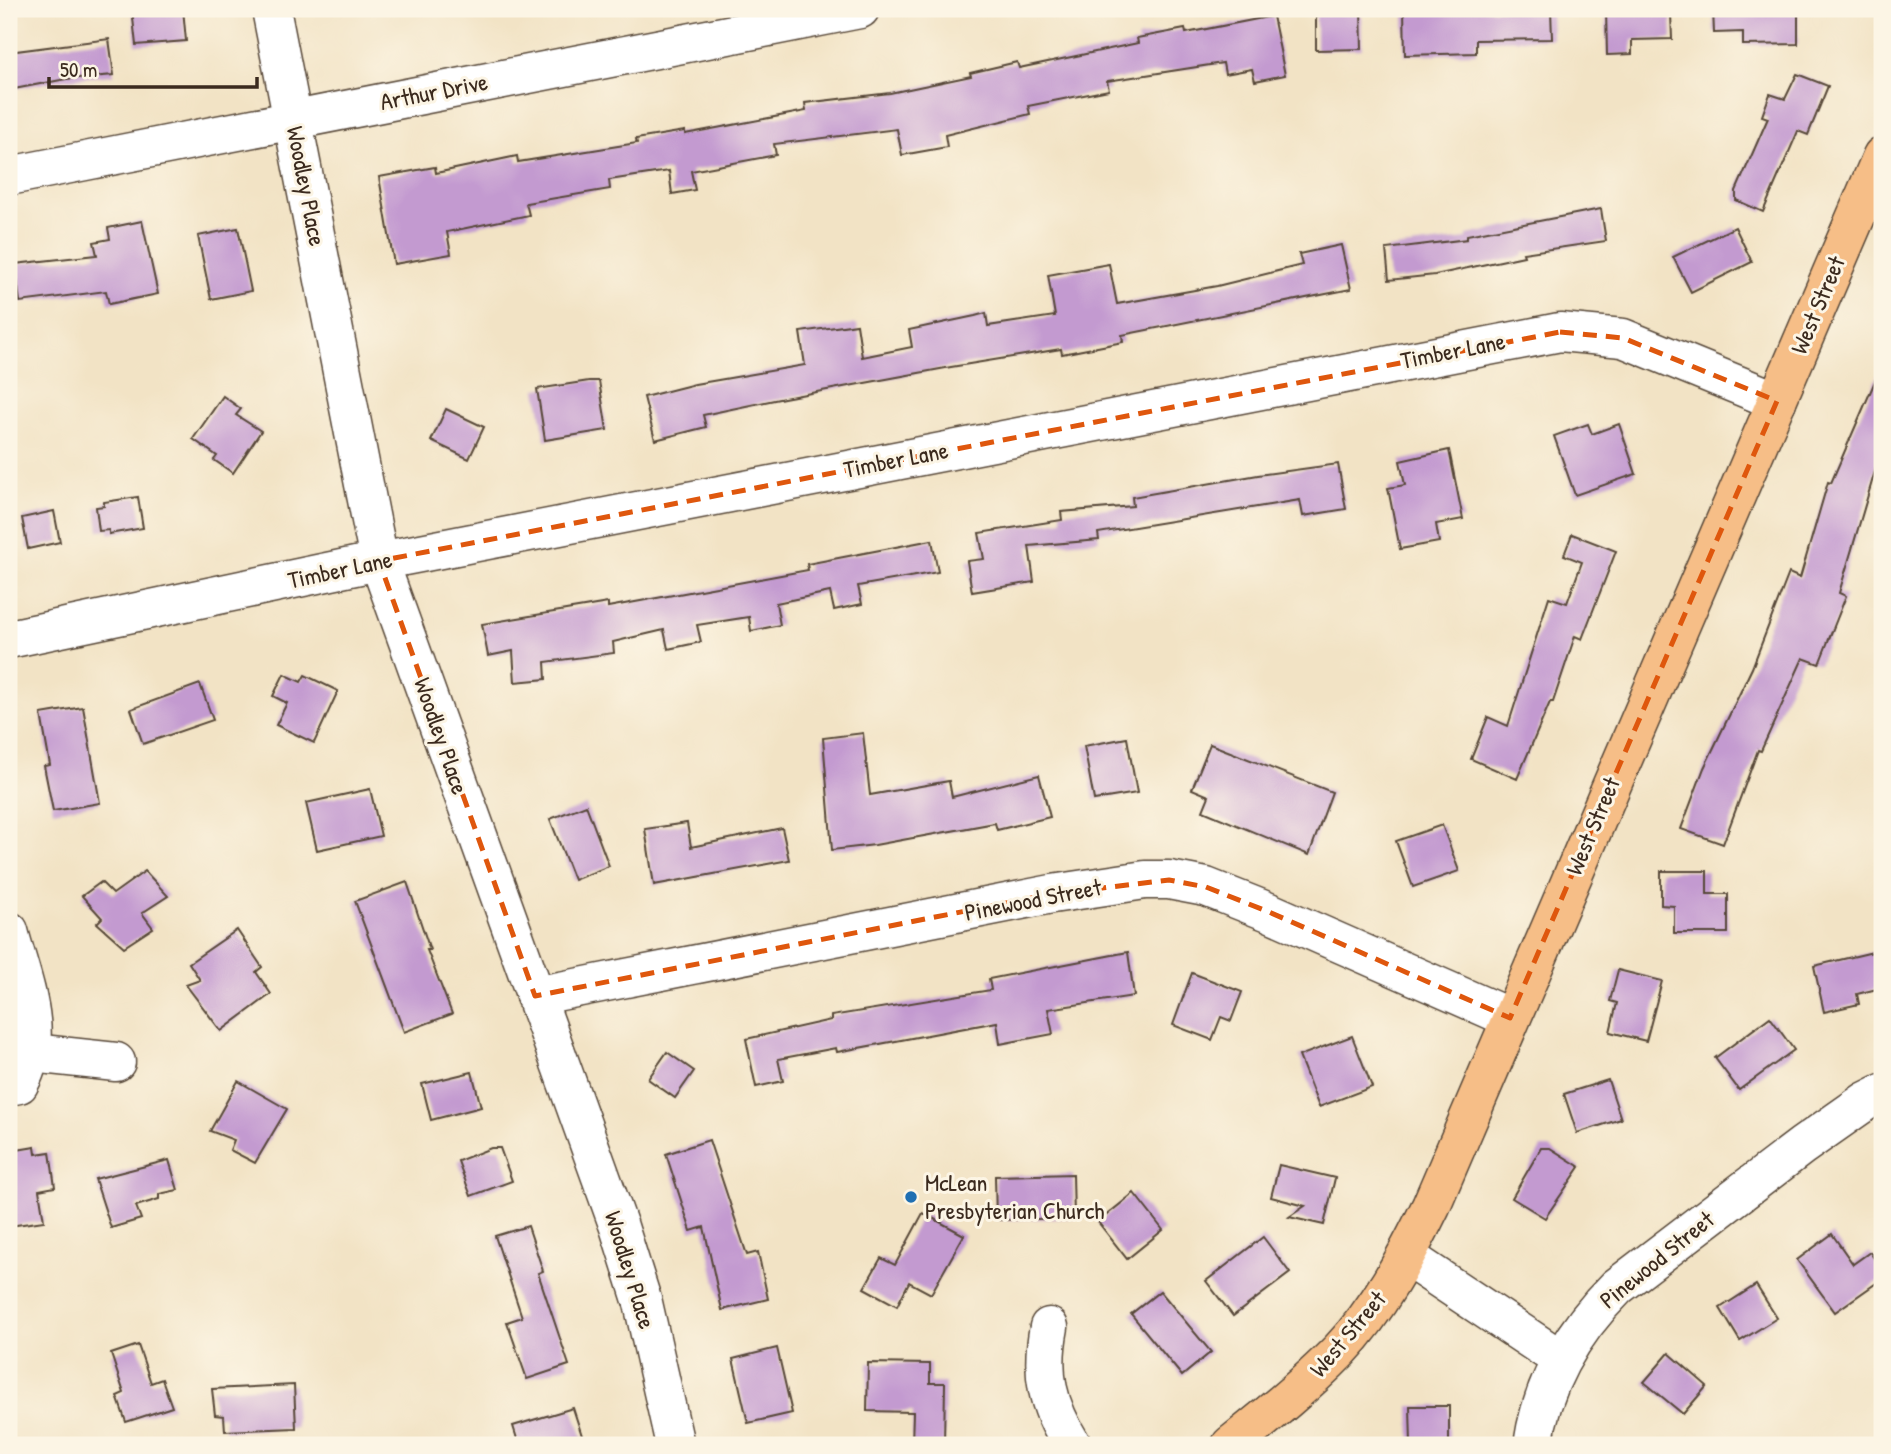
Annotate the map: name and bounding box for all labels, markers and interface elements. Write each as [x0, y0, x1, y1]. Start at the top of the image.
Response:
scale bar [49, 46, 257, 90]
text: 50 m [60, 55, 97, 84]
street label: Arthur Drive [377, 65, 491, 117]
street label: Woodley Place [280, 123, 334, 249]
street label: West Street [1782, 250, 1852, 358]
street label: Timber Lane [1398, 324, 1508, 376]
street label: Timber Lane [841, 433, 951, 485]
street label: Timber Lane [285, 542, 395, 596]
street label: Woodley Place [407, 673, 477, 799]
street label: West Street [1557, 771, 1627, 879]
street label: Pinewood Street [962, 870, 1105, 928]
place label: McLean Presbyterian Church [925, 1166, 1104, 1226]
marker: McLean Presbyterian Church [903, 1189, 919, 1205]
street label: Pinewood Street [1592, 1203, 1721, 1315]
street label: Woodley Place [598, 1207, 664, 1333]
street label: West Street [1302, 1283, 1393, 1383]

